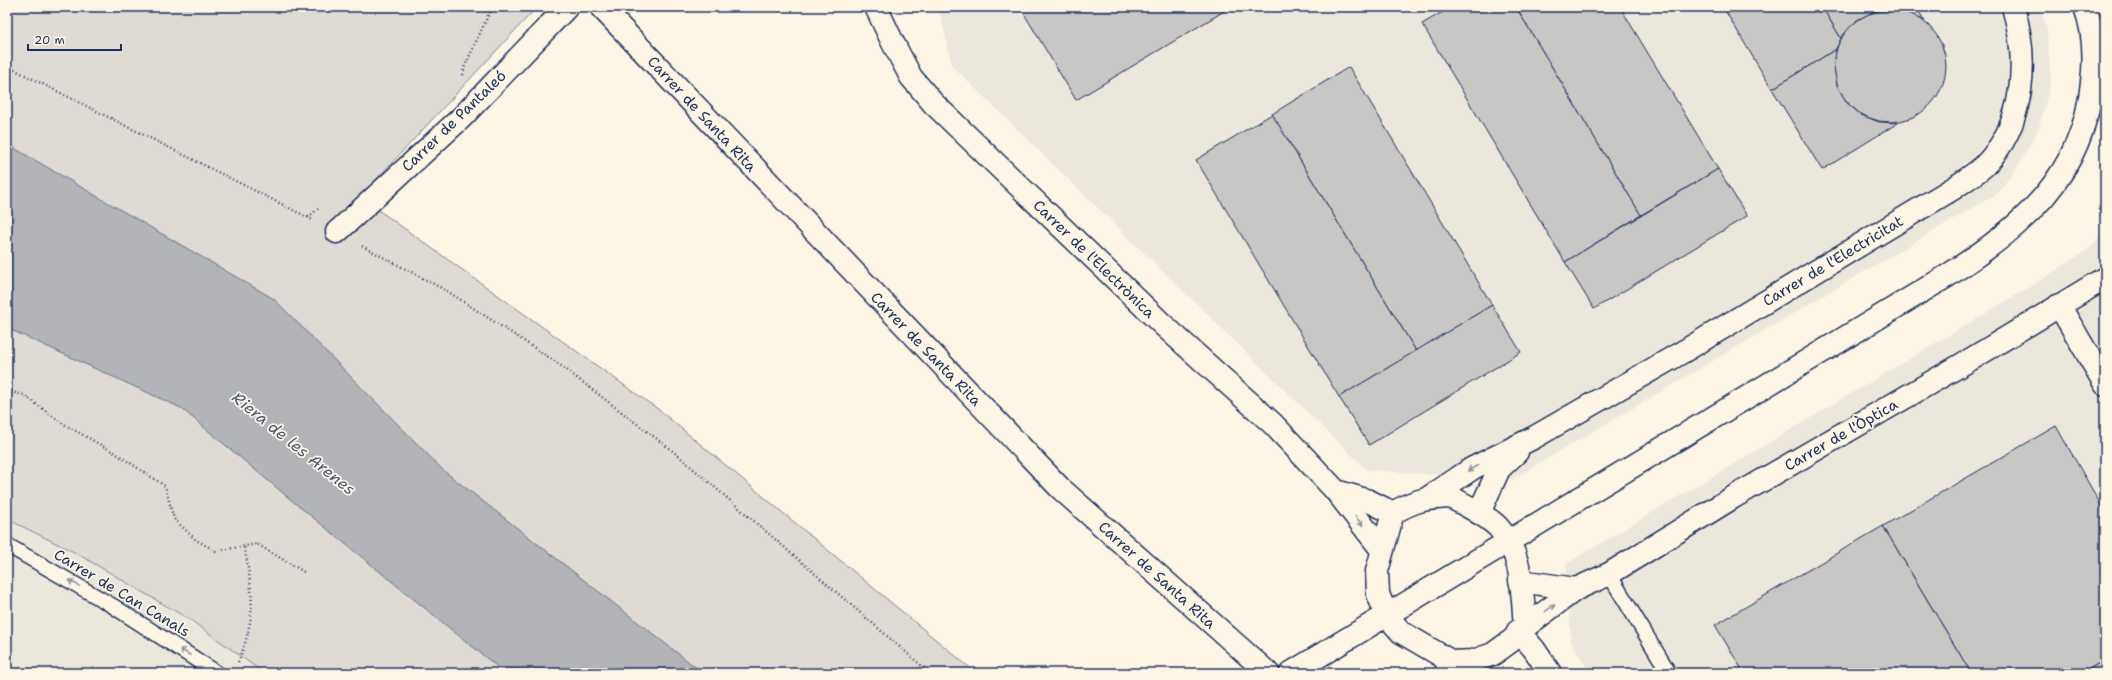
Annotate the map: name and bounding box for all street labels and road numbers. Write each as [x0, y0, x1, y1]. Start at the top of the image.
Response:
street label: Carrer de Santa Rita [643, 52, 761, 177]
street label: Carrer de Pantaleó [397, 66, 511, 176]
street label: Carrer de l'Electrònica [1029, 196, 1160, 323]
street label: Carrer de l'Electricitat [1759, 211, 1907, 311]
street label: Carrer de Santa Rita [866, 288, 986, 411]
street label: Carrer de l'Òptica [1780, 393, 1902, 476]
street label: Carrer de Santa Rita [1094, 517, 1220, 634]
street label: Carrer de Can Canals [50, 544, 194, 642]

